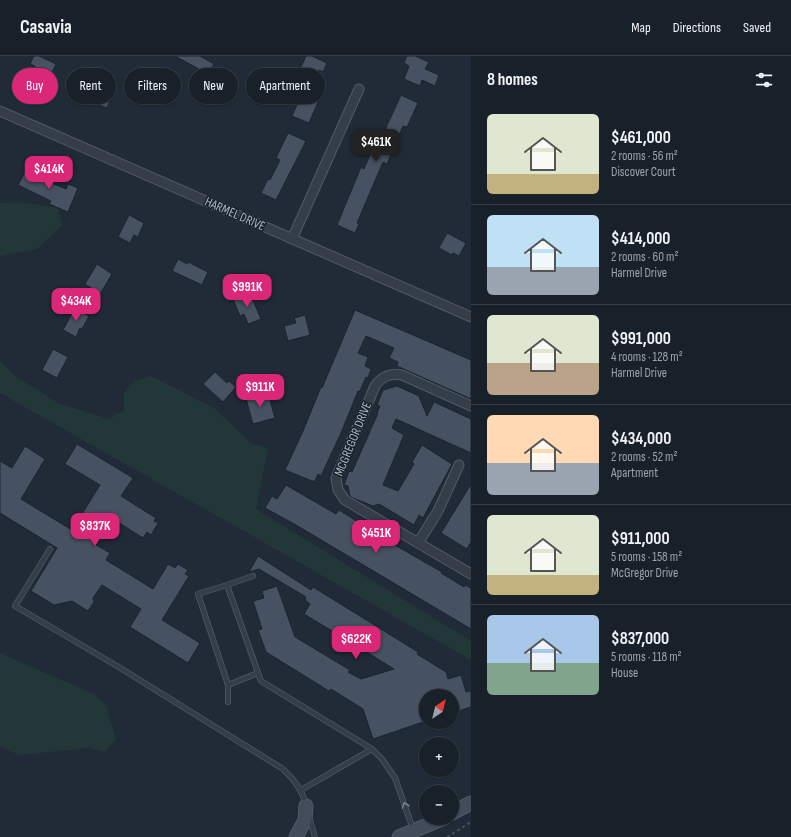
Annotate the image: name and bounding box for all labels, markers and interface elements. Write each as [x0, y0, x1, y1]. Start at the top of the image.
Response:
text: Casavia [20, 16, 72, 39]
text: Map [631, 19, 651, 36]
text: Directions [673, 19, 721, 36]
text: Saved [743, 19, 771, 36]
chip: Buy [12, 68, 58, 104]
chip: Rent [66, 68, 116, 104]
chip: Filters [124, 68, 181, 104]
chip: New [189, 68, 238, 104]
chip: Apartment [246, 68, 325, 104]
icon: filters [753, 69, 775, 91]
text: 8 homes [487, 70, 538, 90]
text: $461,000 [611, 128, 671, 148]
pin: $461K [348, 129, 404, 163]
icon: home [519, 130, 567, 178]
text: $461K [361, 134, 391, 150]
text: 2 rooms · 56 m² [611, 148, 678, 164]
pin: $414K [21, 156, 77, 190]
text: $414K [34, 161, 64, 177]
text: Discover Court [611, 164, 676, 180]
street label: HARMEL DRIVE [202, 194, 268, 234]
text: $414,000 [611, 229, 670, 249]
icon: home [519, 231, 567, 279]
text: 2 rooms · 60 m² [611, 249, 678, 265]
text: Harmel Drive [611, 265, 667, 281]
pin: $991K [219, 274, 275, 308]
text: $991K [232, 279, 262, 295]
pin: $434K [48, 288, 104, 322]
text: $434K [60, 293, 92, 309]
text: $991,000 [611, 329, 671, 349]
icon: home [519, 331, 567, 379]
text: 4 rooms · 128 m² [611, 349, 683, 365]
text: Harmel Drive [611, 365, 667, 381]
pin: $911K [232, 374, 288, 408]
text: $911K [245, 379, 275, 395]
street label: MCGREGOR DRIVE [331, 399, 375, 479]
text: $434,000 [611, 429, 671, 449]
icon: home [519, 431, 567, 479]
text: 2 rooms · 52 m² [611, 449, 678, 465]
text: Apartment [611, 465, 658, 481]
pin: $837K [67, 513, 123, 547]
text: $837K [80, 518, 110, 534]
pin: $451K [348, 520, 404, 554]
text: $451K [361, 525, 391, 541]
text: $911,000 [611, 529, 670, 549]
icon: home [519, 531, 567, 579]
text: 5 rooms · 158 m² [611, 549, 682, 565]
text: McGregor Drive [611, 565, 678, 581]
pin: $622K [328, 626, 384, 660]
text: $837,000 [611, 629, 669, 649]
text: $622K [341, 631, 371, 647]
icon: home [519, 631, 567, 679]
text: 5 rooms · 118 m² [611, 649, 682, 665]
text: House [611, 665, 638, 681]
north arrow [419, 689, 459, 729]
map controls [419, 689, 459, 825]
button: + [419, 737, 459, 777]
button: − [419, 785, 459, 825]
one-way arrow [401, 802, 409, 809]

